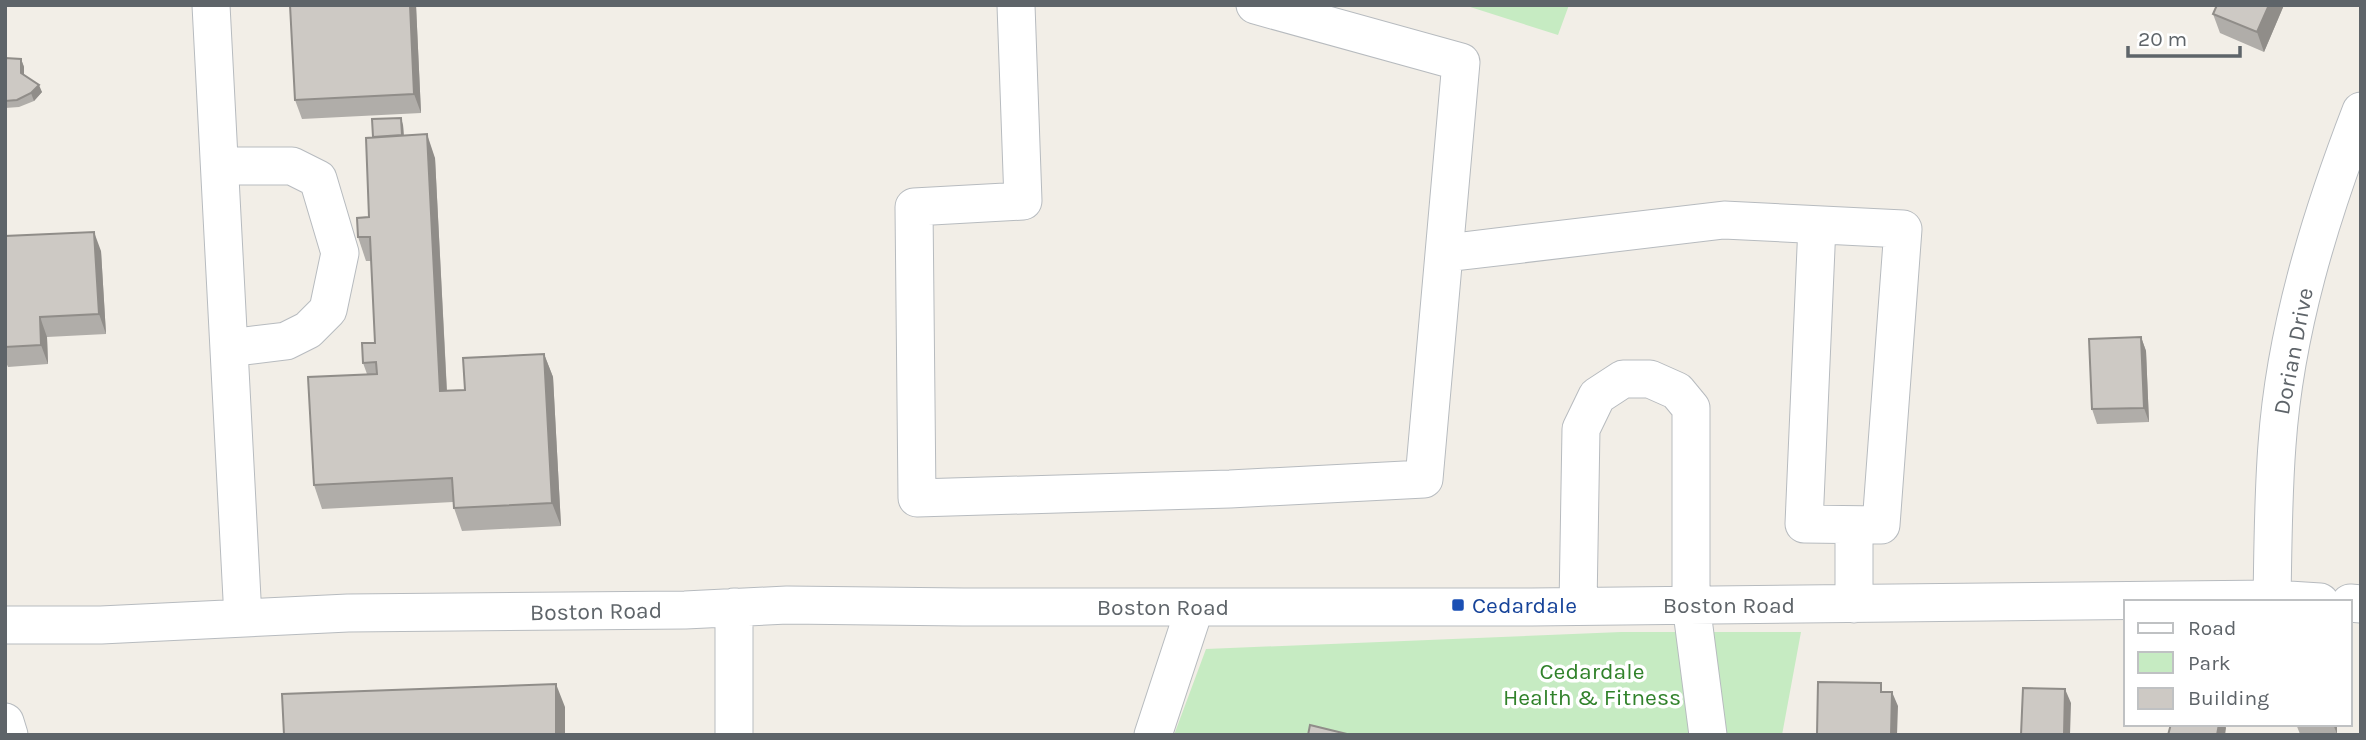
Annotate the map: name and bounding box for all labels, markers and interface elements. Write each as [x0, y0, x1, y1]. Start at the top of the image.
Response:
scale bar [2128, 14, 2240, 58]
text: 20 m [2138, 27, 2187, 51]
street label: Dorian Drive [2268, 285, 2319, 417]
place label: Cedardale [1472, 592, 1577, 619]
street label: Boston Road [1663, 592, 1795, 619]
street label: Boston Road [1097, 594, 1229, 621]
street label: Boston Road [530, 597, 662, 626]
marker: Cedardale [1450, 597, 1466, 613]
legend [2124, 600, 2352, 726]
text: Road [2188, 616, 2236, 640]
text: Park [2188, 651, 2231, 675]
park label: Cedardale Health & Fitness [1503, 658, 1681, 711]
text: Building [2188, 686, 2269, 710]

